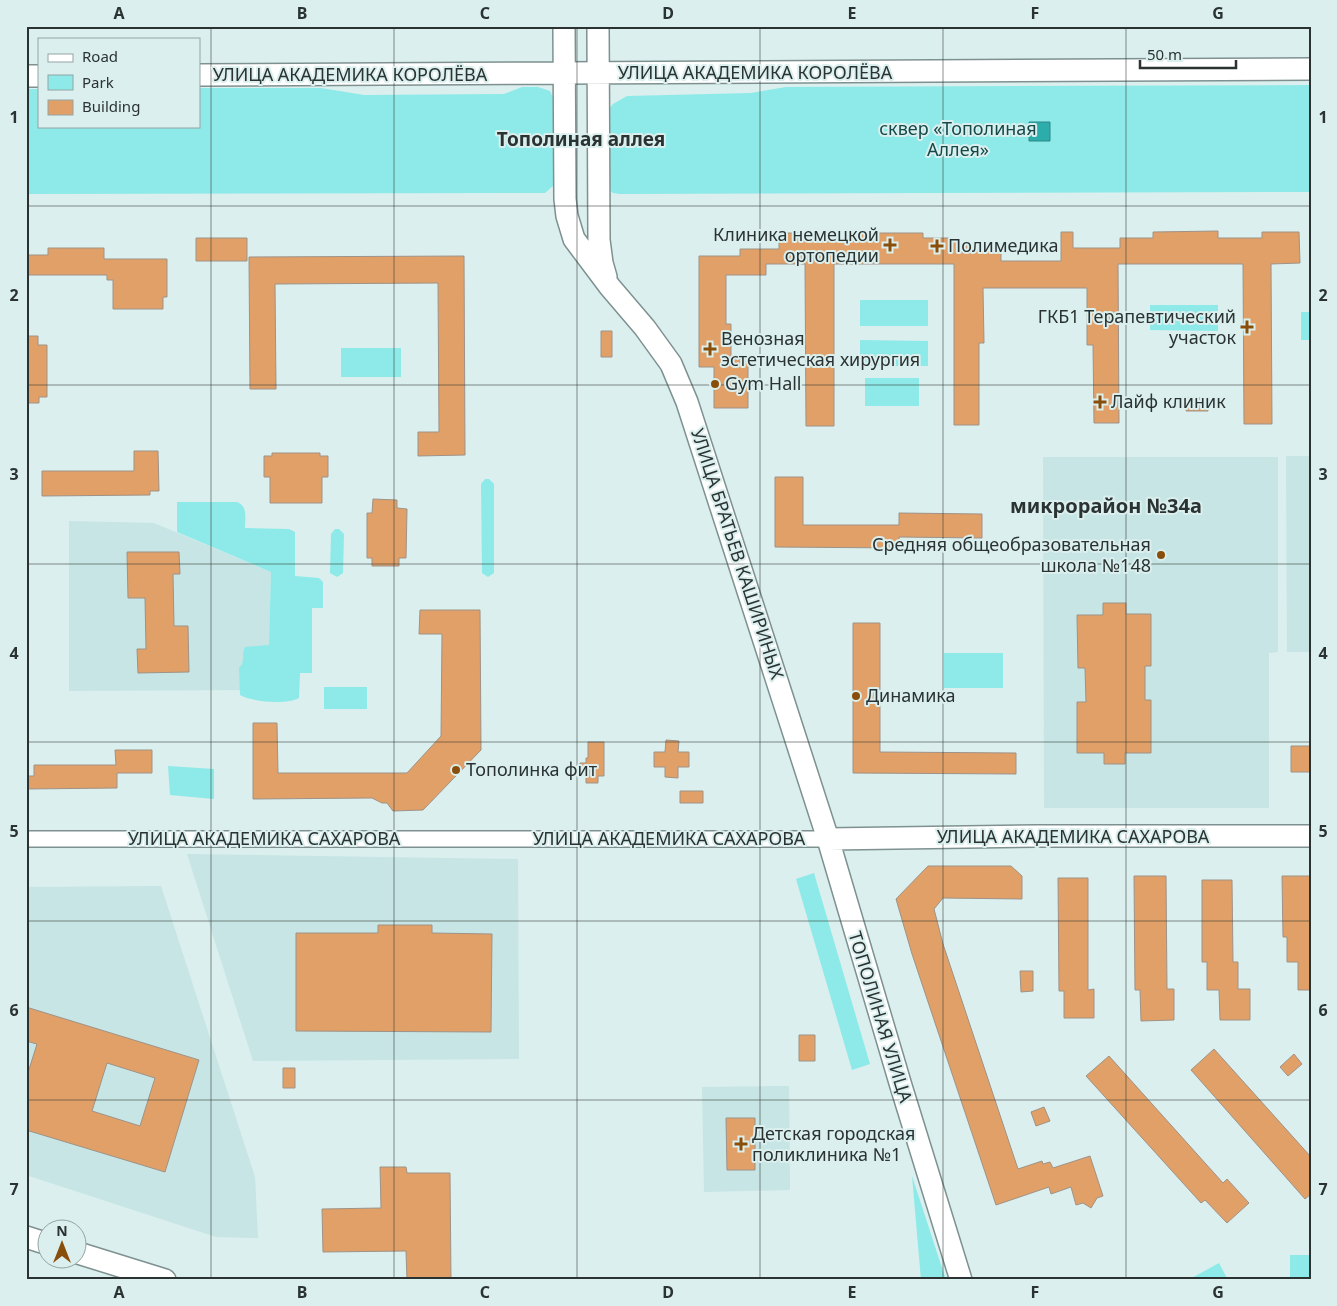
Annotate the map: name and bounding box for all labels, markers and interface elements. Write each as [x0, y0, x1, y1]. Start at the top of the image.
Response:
text: A [113, 2, 125, 24]
text: B [297, 2, 307, 24]
text: C [480, 2, 490, 24]
text: D [662, 2, 674, 24]
text: E [848, 2, 857, 24]
text: F [1031, 2, 1039, 24]
text: G [1212, 2, 1224, 24]
legend [38, 38, 200, 128]
scale bar [1140, 38, 1236, 70]
text: 50 m [1147, 44, 1182, 64]
text: Road [82, 46, 118, 66]
street label: УЛИЦА АКАДЕМИКА КОРОЛЁВА [618, 60, 893, 84]
street label: УЛИЦА АКАДЕМИКА КОРОЛЁВА [213, 62, 488, 86]
text: Park [82, 72, 114, 92]
text: Building [82, 96, 140, 116]
text: 1 [9, 106, 19, 128]
text: 1 [1318, 106, 1328, 128]
park label: сквер «Тополиная Аллея» [879, 116, 1037, 161]
district label: Тополиная аллея [497, 126, 665, 152]
place label: Клиника немецкой ортопедии [713, 222, 879, 267]
place label: Полимедика [948, 233, 1059, 257]
marker: Клиника немецкой ортопедии [883, 238, 897, 252]
marker: Полимедика [930, 239, 944, 253]
text: 2 [9, 284, 19, 306]
text: 2 [1318, 284, 1328, 306]
place label: ГКБ1 Терапевтический участок [1038, 304, 1236, 349]
marker: ГКБ1 Терапевтический участок [1240, 320, 1254, 334]
place label: Венозная эстетическая хирургия [721, 326, 920, 371]
marker: Венозная эстетическая хирургия [703, 342, 717, 356]
place label: Gym Hall [725, 371, 802, 395]
marker: Gym Hall [709, 378, 721, 390]
place label: Лайф клиник [1111, 389, 1226, 413]
marker: Лайф клиник [1093, 395, 1107, 409]
street label: УЛИЦА БРАТЬЕВ КАШИРИНЫХ [686, 425, 790, 683]
text: 3 [9, 463, 19, 485]
text: 3 [1318, 463, 1328, 485]
district label: микрорайон №34а [1010, 492, 1202, 519]
place label: Средняя общеобразовательная школа №148 [872, 532, 1151, 577]
marker: Средняя общеобразовательная школа №148 [1155, 549, 1167, 561]
text: 4 [9, 642, 19, 664]
text: 4 [1318, 642, 1328, 664]
place label: Динамика [866, 683, 956, 707]
marker: Динамика [850, 690, 862, 702]
place label: Тополинка фит [466, 757, 598, 781]
marker: Тополинка фит [450, 764, 462, 776]
text: 5 [9, 820, 19, 842]
text: 5 [1318, 820, 1328, 842]
street label: УЛИЦА АКАДЕМИКА САХАРОВА [937, 824, 1210, 848]
street label: УЛИЦА АКАДЕМИКА САХАРОВА [128, 826, 401, 850]
street label: УЛИЦА АКАДЕМИКА САХАРОВА [533, 826, 806, 850]
street label: ТОПОЛИНАЯ УЛИЦА [844, 928, 919, 1106]
text: 6 [9, 999, 19, 1021]
text: 6 [1318, 999, 1328, 1021]
place label: Детская городская поликлиника №1 [752, 1121, 915, 1166]
marker: Детская городская поликлиника №1 [734, 1137, 748, 1151]
text: 7 [9, 1178, 19, 1200]
text: 7 [1318, 1178, 1328, 1200]
north arrow [38, 1218, 88, 1268]
text: N [56, 1221, 68, 1240]
text: A [113, 1281, 125, 1303]
text: B [297, 1281, 307, 1303]
text: C [480, 1281, 490, 1303]
text: D [662, 1281, 674, 1303]
text: E [848, 1281, 857, 1303]
text: F [1031, 1281, 1039, 1303]
text: G [1212, 1281, 1224, 1303]

